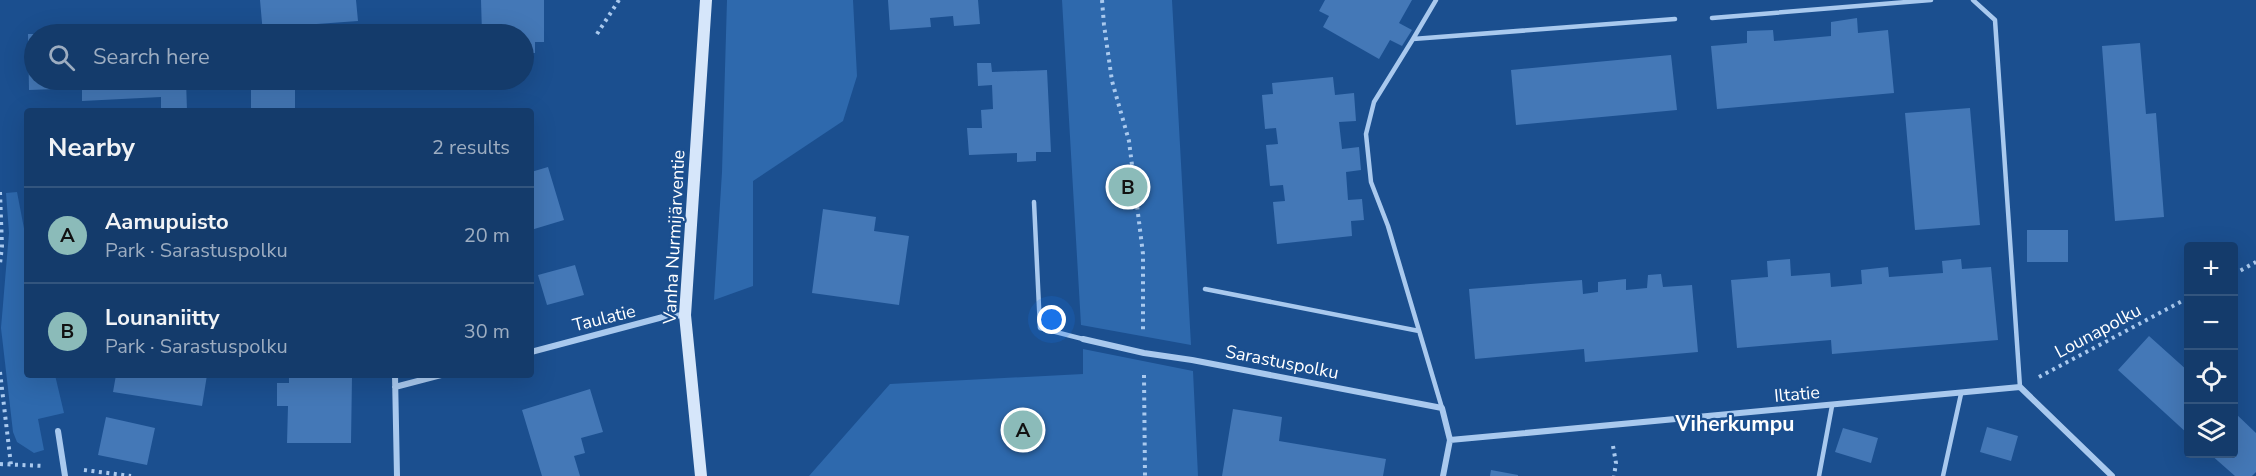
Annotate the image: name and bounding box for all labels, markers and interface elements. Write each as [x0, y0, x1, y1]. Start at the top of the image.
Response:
search box [24, 24, 534, 90]
icon: search [45, 41, 78, 74]
text: Search here [93, 42, 210, 72]
text: Nearby [48, 130, 135, 165]
text: 2 results [432, 134, 510, 161]
street label: Vanha Nurmijärventie [657, 149, 691, 326]
pin: B [1108, 164, 1148, 210]
text: Aamupuisto [105, 207, 229, 237]
text: A [60, 222, 75, 249]
text: 20 m [464, 222, 510, 249]
text: Park · Sarastuspolku [105, 237, 288, 264]
map controls [2184, 242, 2238, 458]
button: + [2184, 242, 2238, 296]
button: − [2184, 296, 2238, 350]
street label: Lounapolku [2051, 298, 2145, 364]
street label: Taulatie [570, 299, 638, 337]
text: Lounaniitty [105, 303, 220, 333]
your location [1037, 305, 1066, 334]
text: B [61, 318, 74, 345]
text: 30 m [464, 318, 510, 345]
text: Park · Sarastuspolku [105, 333, 288, 360]
street label: Sarastuspolku [1223, 339, 1341, 385]
button: locate [2184, 350, 2238, 404]
street label: Iltatie [1773, 380, 1821, 408]
button: layers [2184, 404, 2238, 458]
pin: A [1004, 408, 1042, 452]
district label: Viherkumpu [1675, 410, 1794, 438]

